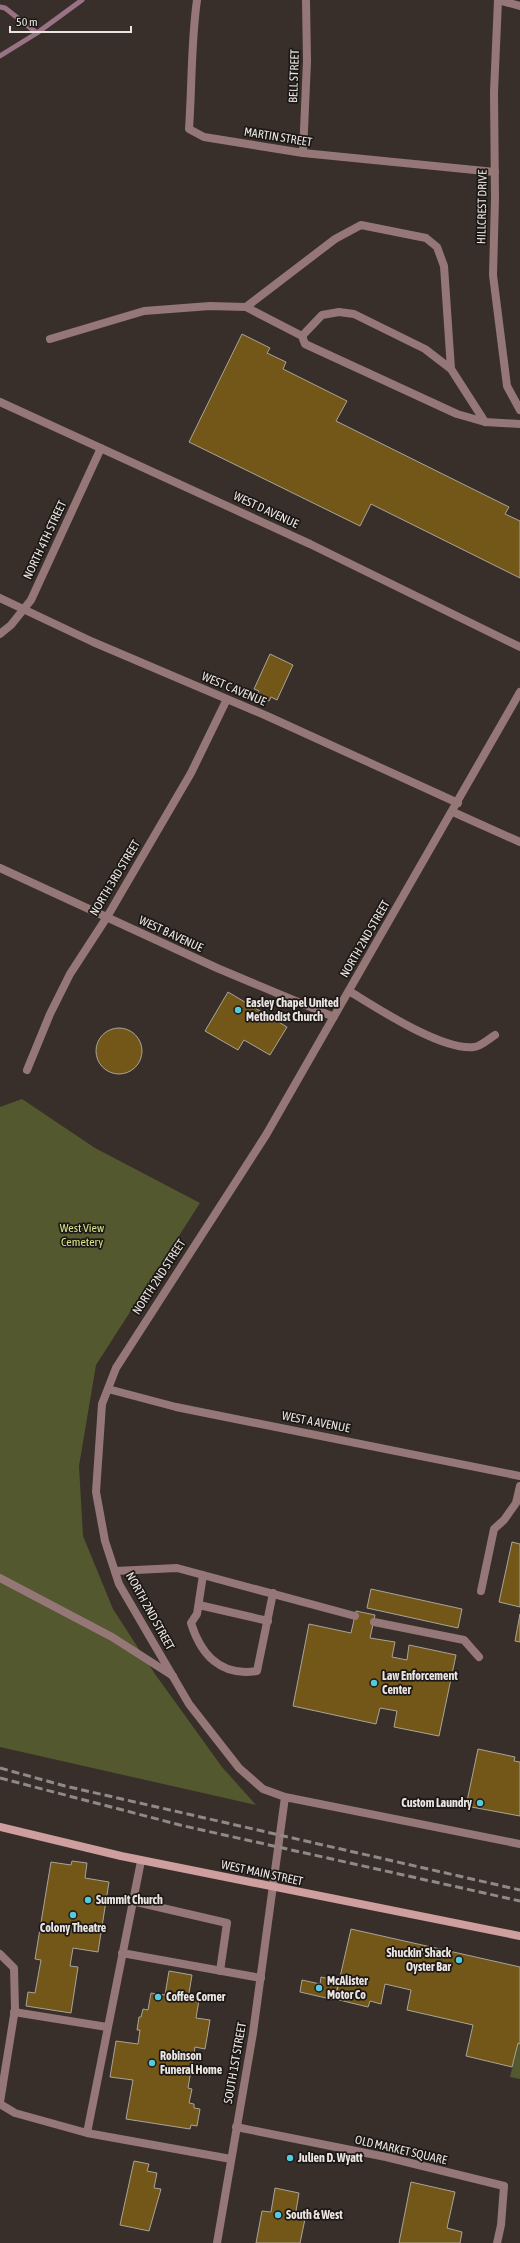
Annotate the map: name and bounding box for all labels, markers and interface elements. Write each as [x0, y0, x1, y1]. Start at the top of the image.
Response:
scale bar [10, 8, 131, 34]
text: 50 m [16, 15, 38, 29]
street label: BELL STREET [286, 48, 302, 103]
street label: MARTIN STREET [243, 125, 314, 149]
street label: HILLCREST DRIVE [474, 170, 490, 244]
street label: WEST D AVENUE [231, 489, 301, 531]
street label: NORTH 4TH STREET [21, 498, 70, 582]
street label: WEST C AVENUE [200, 669, 268, 709]
street label: NORTH 3RD STREET [87, 837, 143, 918]
street label: NORTH 2ND STREET [337, 897, 393, 980]
street label: WEST B AVENUE [137, 913, 205, 955]
place label: Easley Chapel United Methodist Church [246, 996, 339, 1024]
marker: Easley Chapel United Methodist Church [233, 1005, 243, 1015]
park label: West View Cemetery [60, 1221, 104, 1249]
street label: NORTH 2ND STREET [129, 1236, 189, 1317]
street label: WEST A AVENUE [281, 1409, 351, 1435]
street label: NORTH 2ND STREET [123, 1570, 178, 1653]
place label: Law Enforcement Center [382, 1669, 458, 1697]
marker: Law Enforcement Center [369, 1678, 379, 1688]
place label: Custom Laundry [401, 1796, 472, 1810]
marker: Custom Laundry [475, 1798, 485, 1808]
street label: WEST MAIN STREET [220, 1857, 305, 1889]
place label: Summit Church [96, 1893, 163, 1907]
marker: Summit Church [83, 1895, 93, 1905]
marker: Colony Theatre [68, 1910, 78, 1920]
place label: Colony Theatre [40, 1921, 107, 1935]
place label: Shuckin' Shack Oyster Bar [387, 1946, 452, 1974]
marker: Shuckin' Shack Oyster Bar [454, 1955, 464, 1965]
place label: McAlister Motor Co [327, 1974, 368, 2002]
marker: McAlister Motor Co [314, 1983, 324, 1993]
place label: Coffee Corner [166, 1990, 226, 2004]
marker: Coffee Corner [153, 1992, 163, 2002]
street label: SOUTH 1ST STREET [221, 2020, 249, 2105]
place label: Robinson Funeral Home [160, 2049, 223, 2077]
marker: Robinson Funeral Home [147, 2058, 157, 2068]
street label: OLD MARKET SQUARE [354, 2133, 448, 2167]
place label: Julien D. Wyatt [297, 2151, 363, 2165]
marker: Julien D. Wyatt [285, 2153, 295, 2163]
place label: South & West [286, 2208, 343, 2222]
marker: South & West [273, 2210, 283, 2220]

